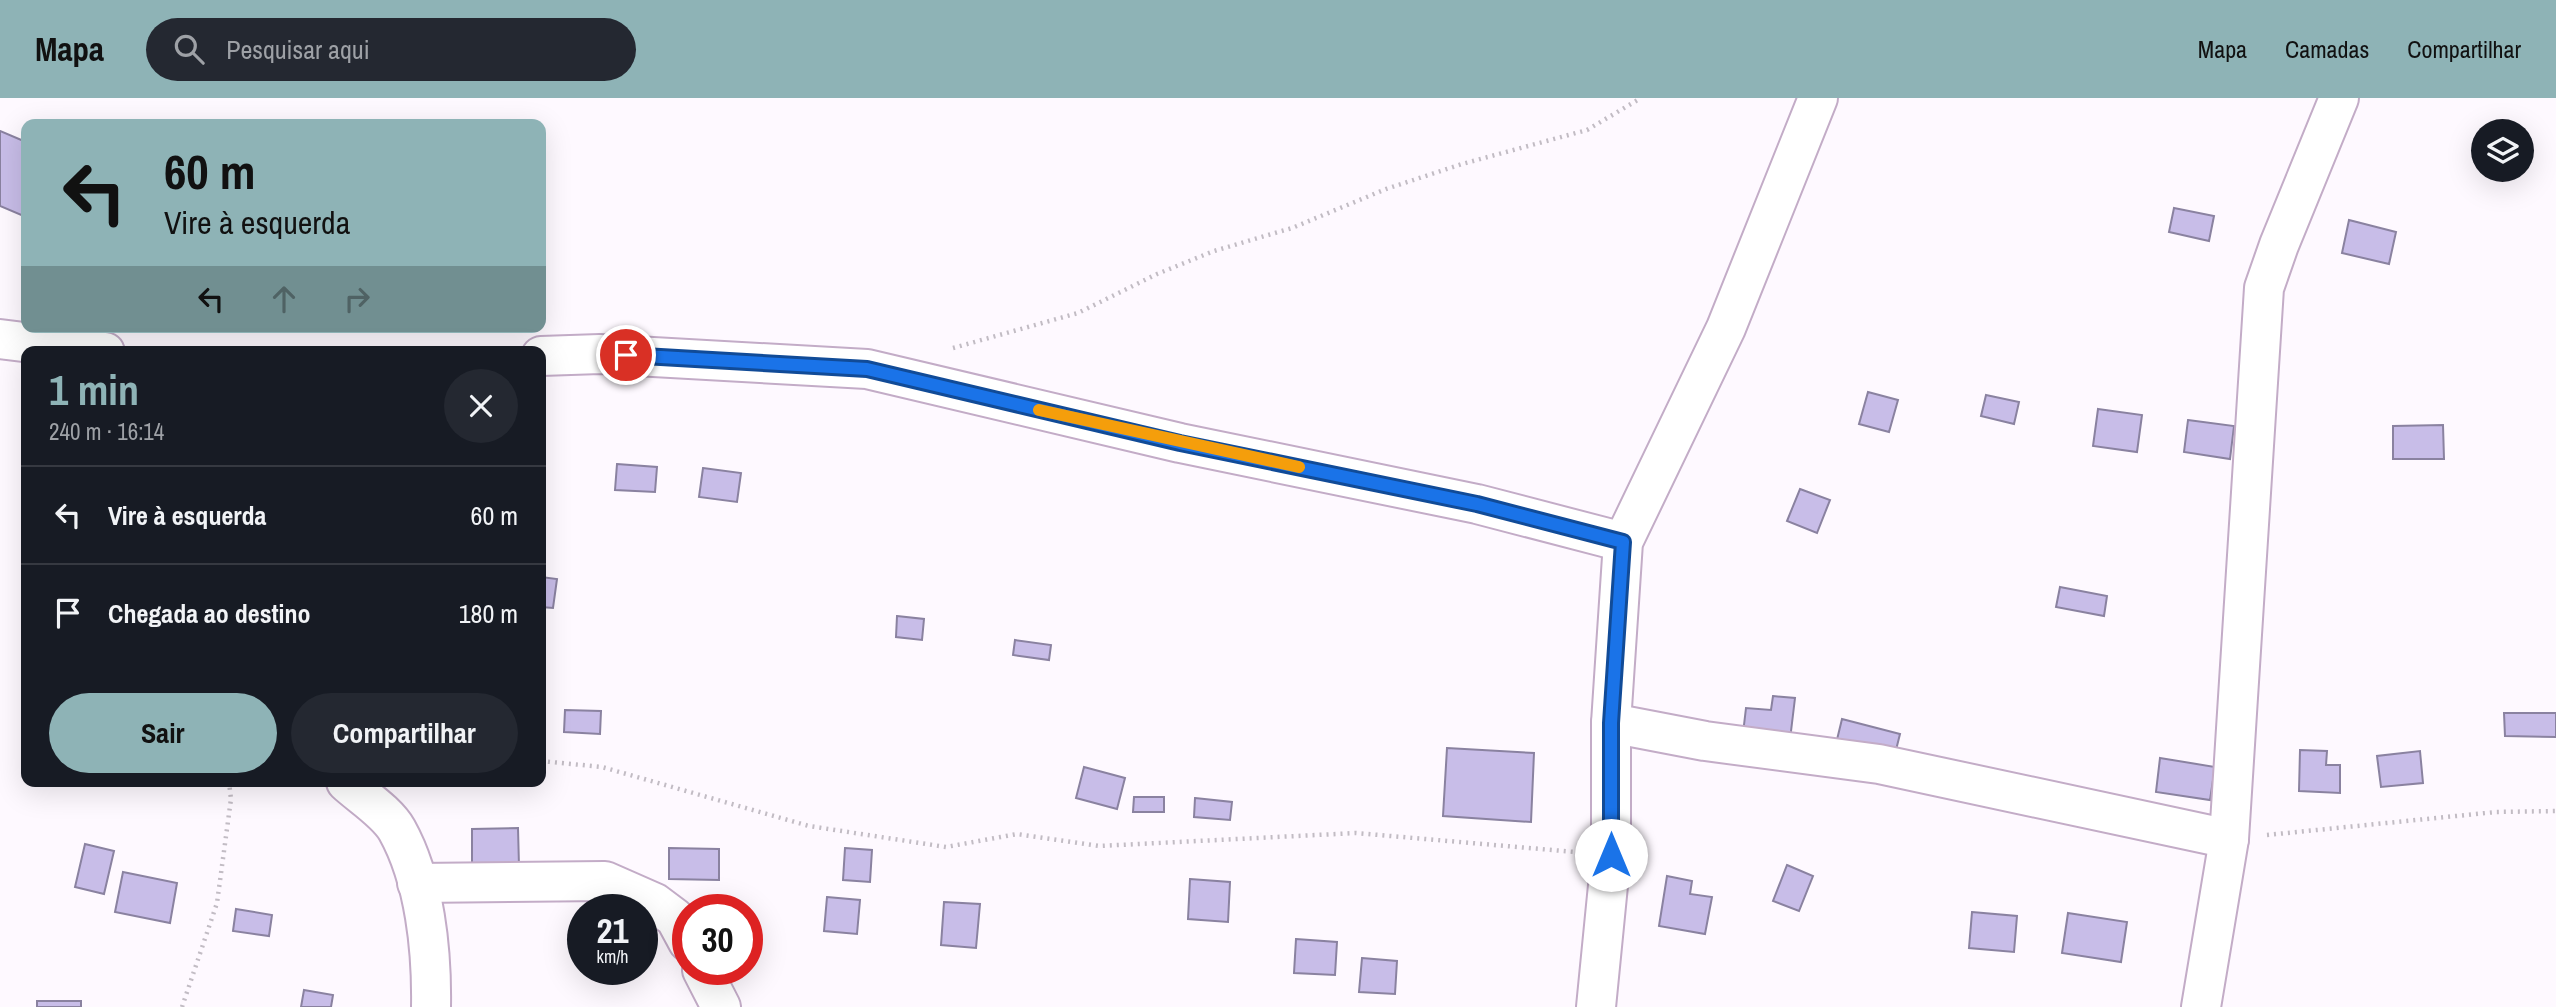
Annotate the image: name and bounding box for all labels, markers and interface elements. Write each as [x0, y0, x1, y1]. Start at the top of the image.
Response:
search box [146, 18, 636, 81]
text: Mapa [35, 27, 104, 71]
icon: search [170, 30, 208, 68]
text: Pesquisar aqui [226, 32, 370, 67]
text: Mapa [2198, 33, 2247, 65]
text: Camadas [2285, 33, 2369, 65]
text: Compartilhar [2407, 33, 2521, 65]
map controls [2471, 119, 2534, 182]
button: layers [2471, 119, 2534, 182]
text: 60 m [164, 138, 256, 204]
icon: left [49, 147, 140, 238]
text: Vire à esquerda [164, 201, 350, 244]
icon: left [192, 280, 230, 318]
icon: ahead [265, 280, 303, 318]
icon: right [338, 280, 376, 318]
pin [596, 325, 656, 385]
icon: arrive [607, 336, 645, 374]
text: 1 min [49, 362, 139, 418]
button: close [444, 369, 518, 443]
text: 240 m · 16:14 [49, 416, 164, 447]
icon: left [49, 496, 87, 534]
text: Vire à esquerda [108, 498, 266, 533]
text: 60 m [471, 498, 518, 533]
icon: arrive [49, 594, 87, 632]
text: Chegada ao destino [108, 596, 311, 631]
text: 180 m [459, 596, 518, 631]
button: Sair [49, 693, 277, 773]
button: Compartilhar [291, 693, 518, 773]
position arrow [1574, 818, 1648, 892]
speed limit sign: 30 [672, 894, 763, 985]
text: 21 [597, 907, 628, 954]
text: km/h [597, 944, 629, 969]

